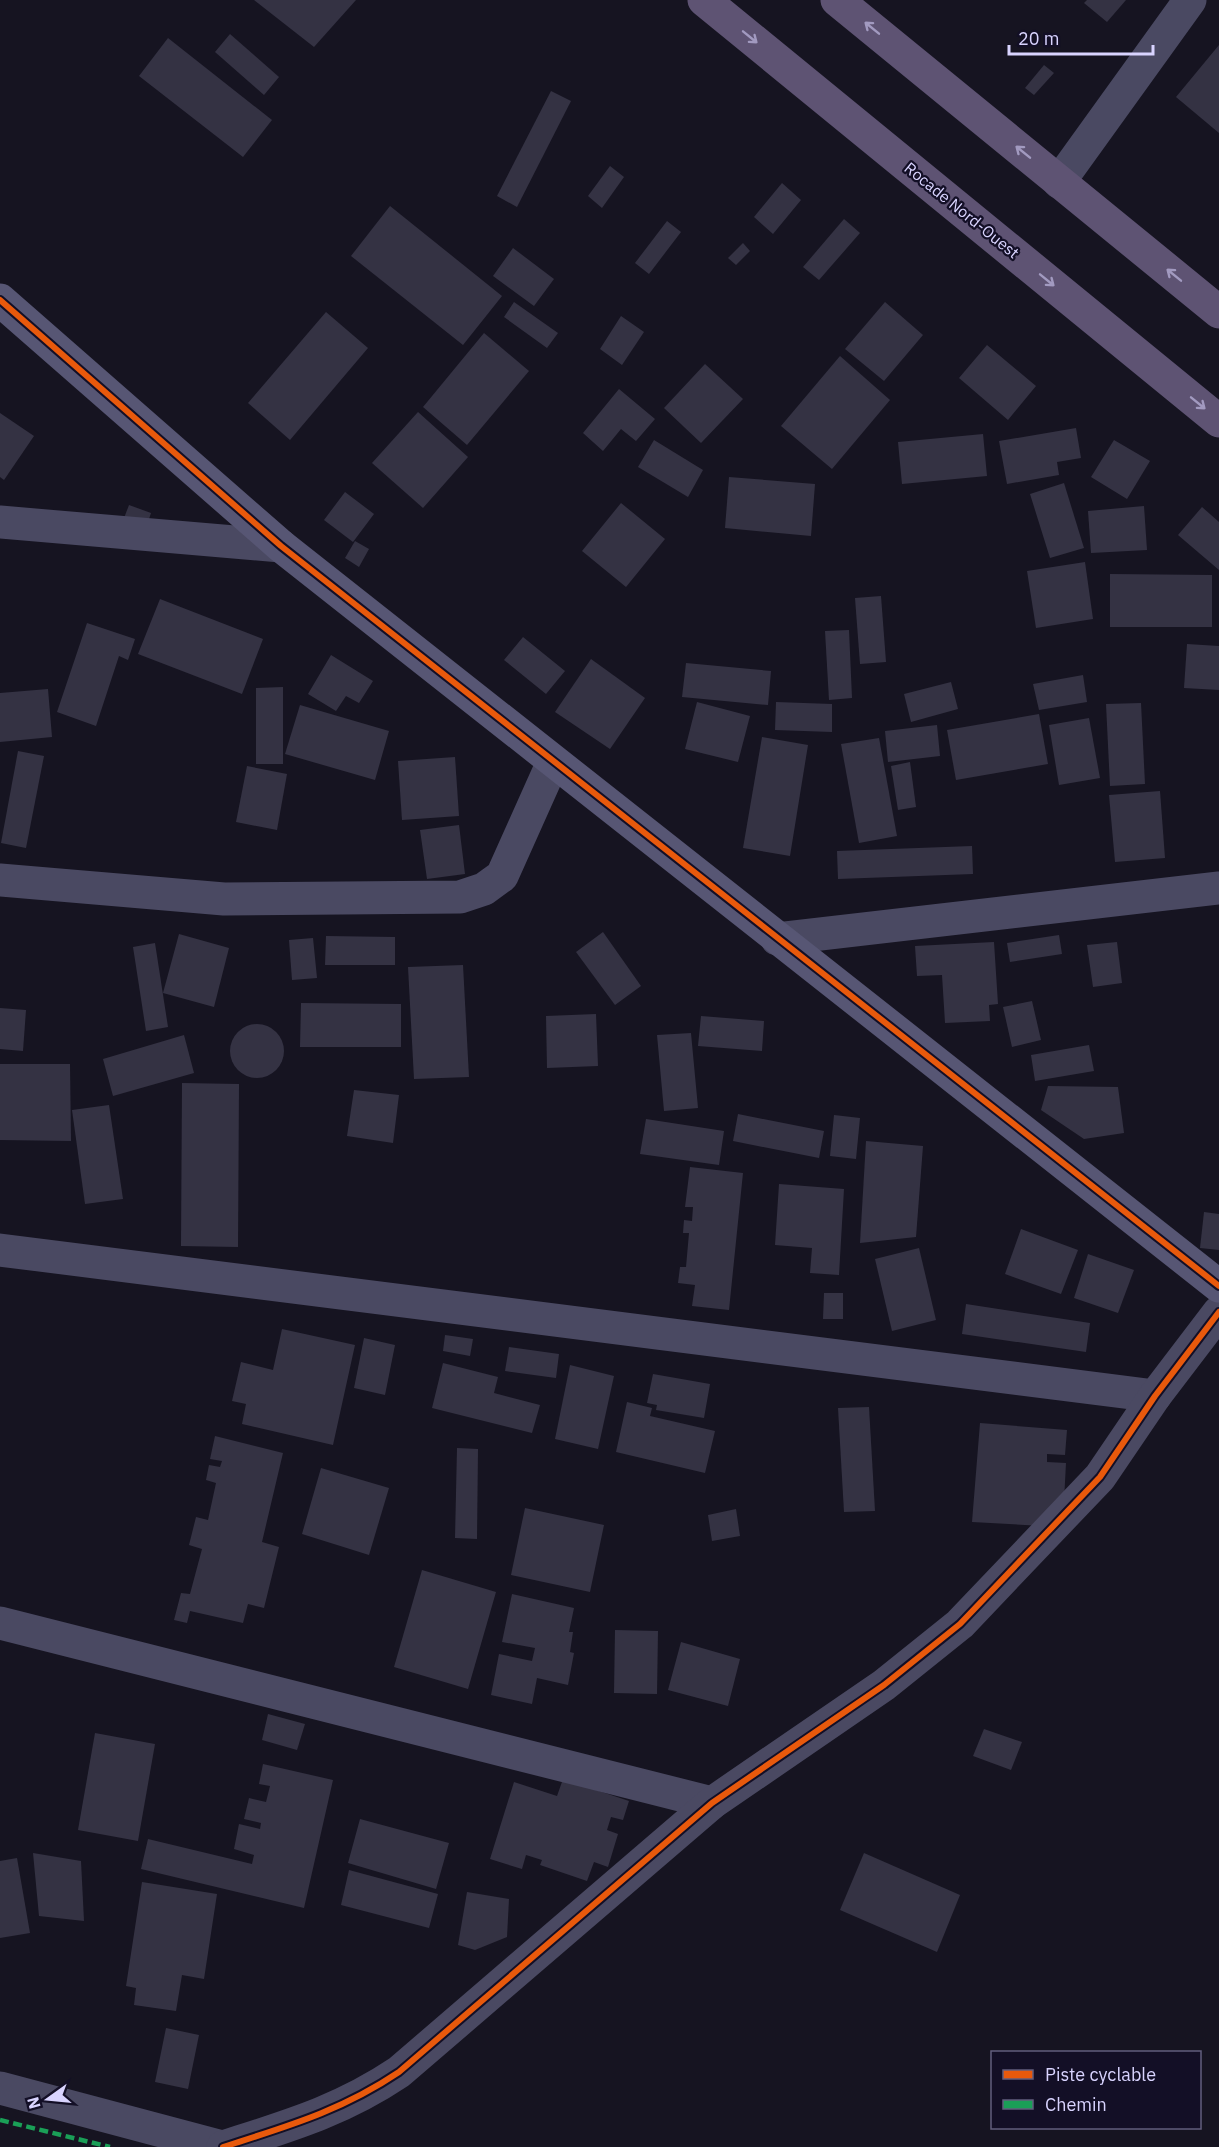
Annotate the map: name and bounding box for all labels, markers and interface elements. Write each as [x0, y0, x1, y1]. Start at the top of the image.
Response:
scale bar [1009, 18, 1153, 56]
one-way arrow [864, 22, 880, 35]
text: 20 m [1018, 27, 1060, 50]
one-way arrow [741, 30, 757, 43]
one-way arrow [1016, 145, 1031, 159]
street label: Rocade Nord-Ouest [901, 158, 1023, 262]
one-way arrow [1166, 269, 1182, 282]
one-way arrow [1039, 273, 1054, 287]
one-way arrow [1190, 397, 1206, 410]
legend [991, 2051, 1201, 2129]
text: Piste cyclable [1045, 2063, 1156, 2086]
north arrow [18, 2069, 78, 2129]
text: Chemin [1045, 2093, 1107, 2116]
text: N [22, 2095, 45, 2111]

